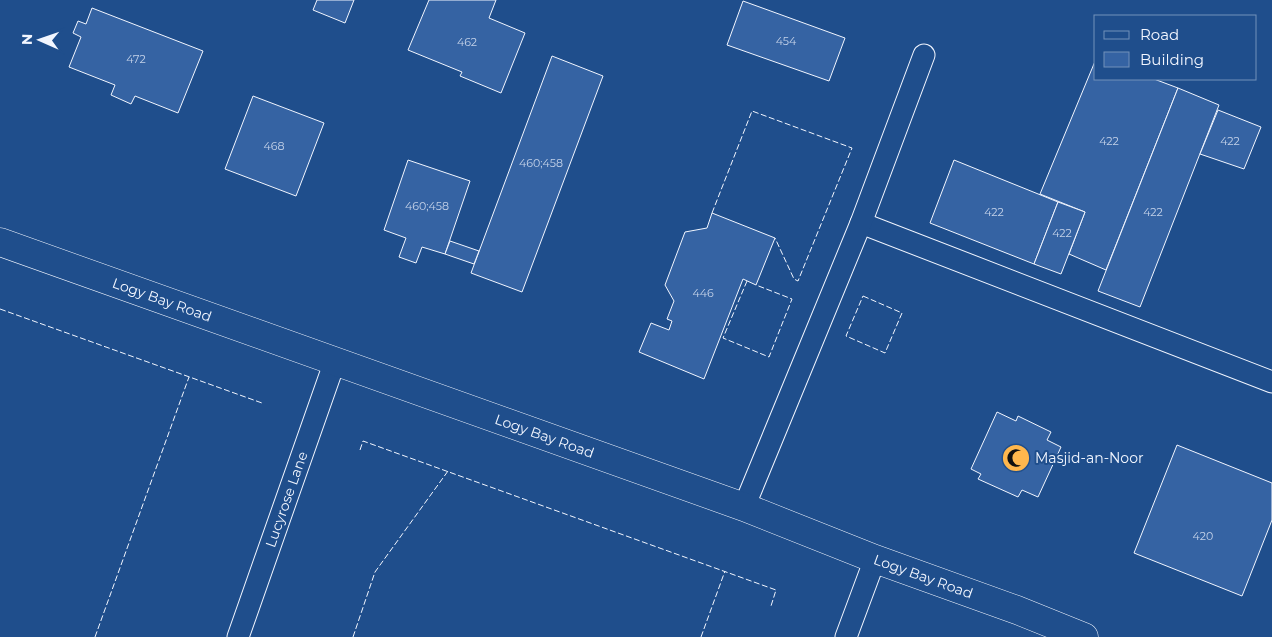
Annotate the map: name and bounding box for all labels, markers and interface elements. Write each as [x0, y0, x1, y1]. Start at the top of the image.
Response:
north arrow [15, 15, 65, 65]
legend [1094, 15, 1257, 80]
text: Road [1140, 25, 1179, 44]
text: N [18, 34, 36, 46]
house number: 454 [776, 34, 797, 48]
house number: 462 [457, 35, 477, 49]
text: Building [1140, 50, 1204, 69]
house number: 472 [126, 52, 146, 66]
house number: 422 [1099, 134, 1119, 148]
house number: 422 [1220, 134, 1240, 148]
house number: 468 [264, 139, 285, 153]
house number: 460;458 [519, 156, 563, 170]
house number: 460;458 [405, 199, 449, 213]
house number: 422 [984, 205, 1004, 219]
house number: 422 [1143, 205, 1163, 219]
house number: 422 [1052, 226, 1072, 240]
street label: Logy Bay Road [110, 274, 214, 326]
house number: 446 [692, 286, 714, 300]
street label: Logy Bay Road [492, 410, 597, 462]
mosque icon: Masjid-an-Noor [1001, 443, 1031, 473]
street label: Lucyrose Lane [261, 449, 312, 550]
place label: Masjid-an-Noor [1035, 449, 1144, 467]
house number: 420 [1193, 529, 1213, 543]
street label: Logy Bay Road [871, 550, 975, 602]

